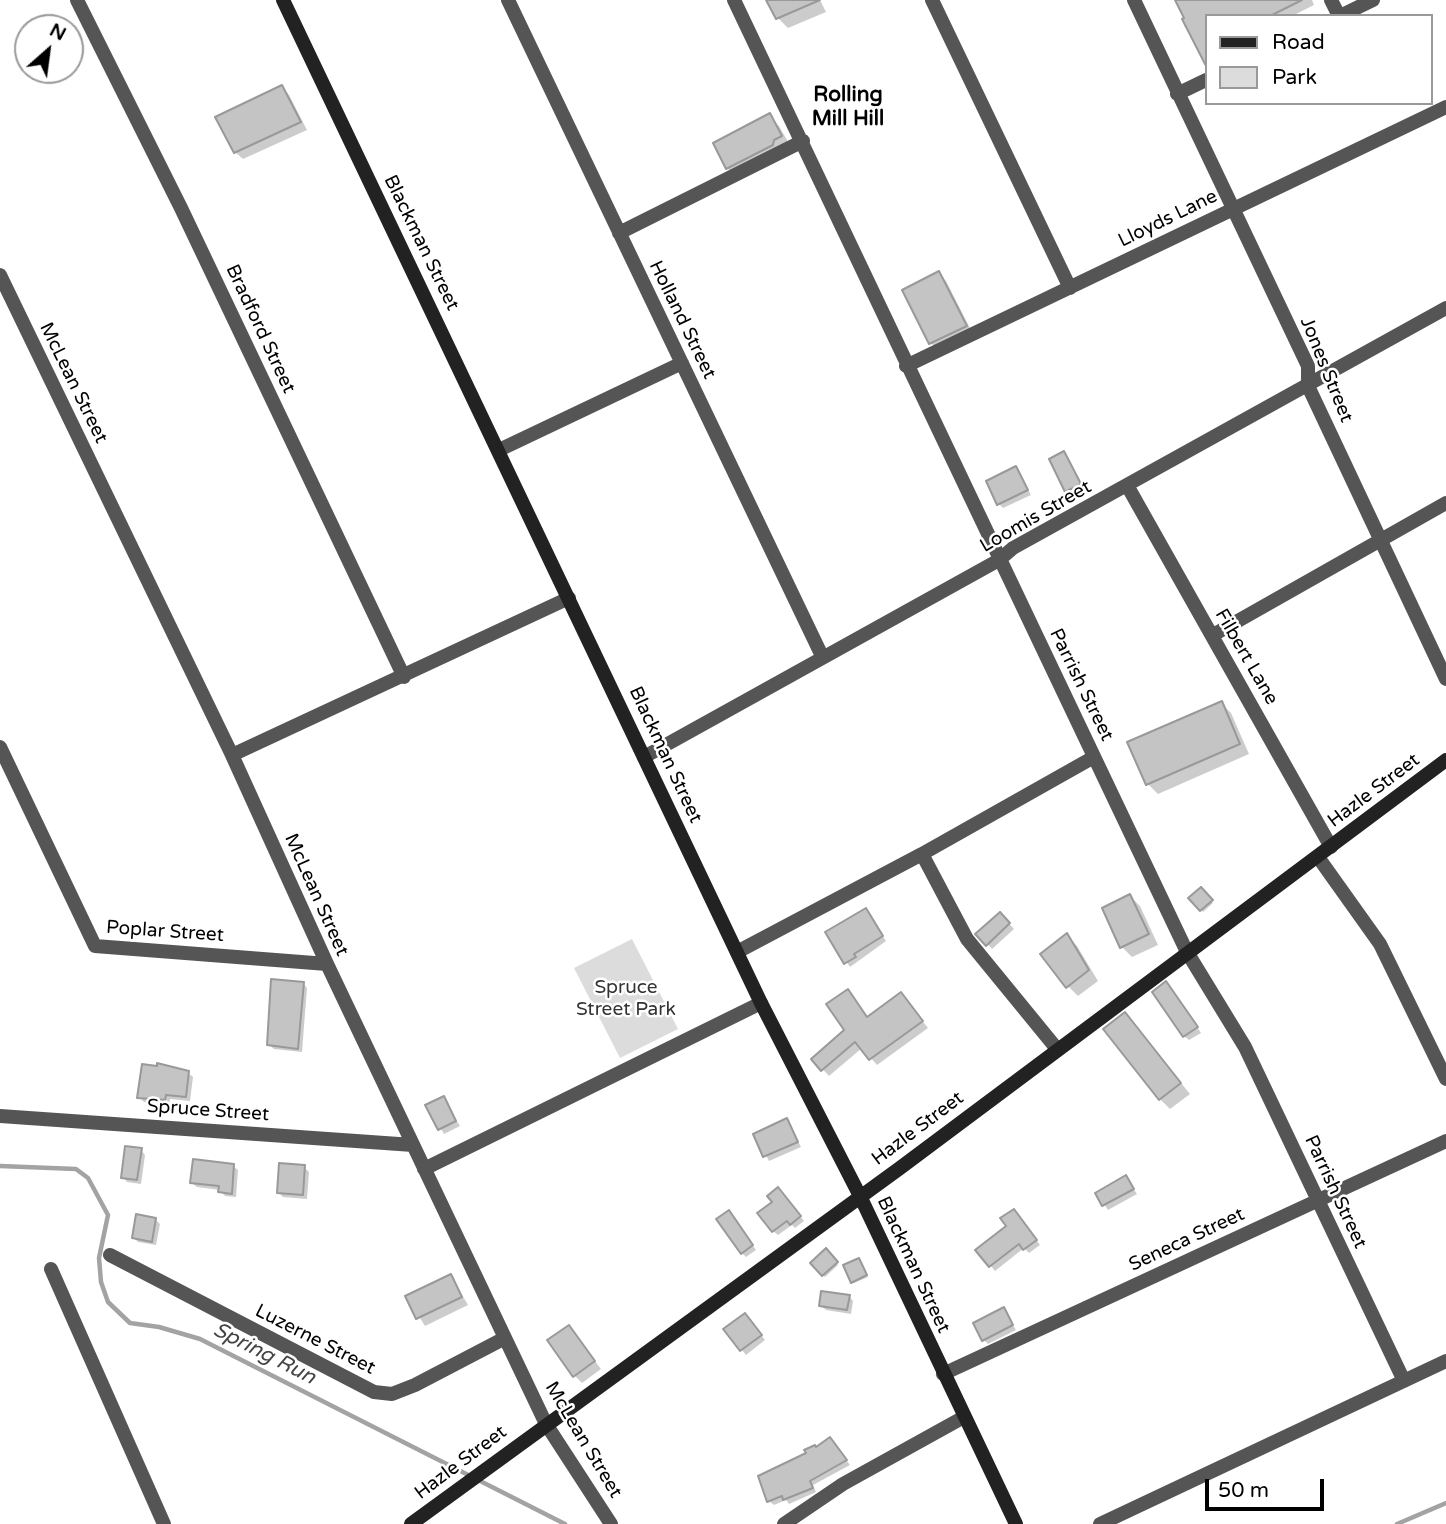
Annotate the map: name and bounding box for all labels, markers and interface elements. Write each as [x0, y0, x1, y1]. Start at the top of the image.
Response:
north arrow [14, 14, 84, 84]
legend [1204, 14, 1432, 105]
text: N [46, 19, 70, 46]
text: Road [1272, 30, 1325, 55]
text: Park [1272, 65, 1317, 90]
district label: Rolling Mill Hill [812, 82, 884, 132]
street label: Blackman Street [378, 172, 464, 314]
street label: Lloyds Lane [1115, 185, 1221, 253]
street label: Holland Street [644, 257, 720, 383]
street label: Bradford Street [220, 261, 300, 397]
street label: Jones Street [1295, 314, 1357, 426]
street label: McLean Street [34, 319, 112, 447]
street label: Loomis Street [976, 476, 1096, 558]
street label: Filbert Lane [1209, 605, 1283, 709]
street label: Parrish Street [1044, 625, 1118, 745]
street label: Blackman Street [623, 683, 707, 827]
street label: Hazle Street [1324, 749, 1424, 833]
street label: McLean Street [279, 830, 353, 960]
street label: Poplar Street [105, 917, 225, 947]
park label: Spruce Street Park [576, 977, 676, 1021]
street label: Hazle Street [868, 1087, 968, 1171]
street label: Spruce Street [146, 1095, 270, 1127]
street label: Parrish Street [1299, 1132, 1371, 1252]
street label: Blackman Street [871, 1193, 955, 1337]
street label: Seneca Street [1126, 1203, 1248, 1277]
street label: Luzerne Street [251, 1300, 379, 1380]
water label: Spring Run [209, 1318, 319, 1390]
street label: McLean Street [539, 1378, 627, 1502]
street label: Hazle Street [411, 1421, 511, 1505]
scale bar [1208, 1464, 1327, 1508]
text: 50 m [1218, 1478, 1269, 1503]

